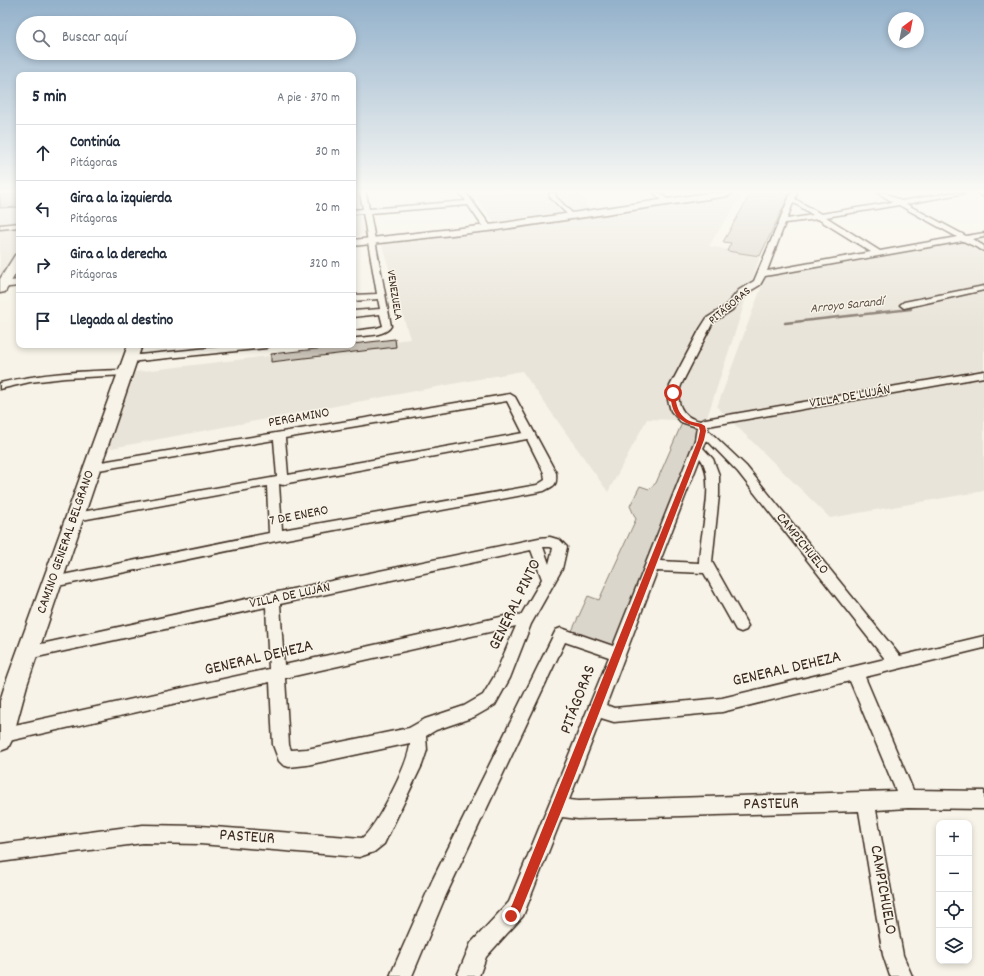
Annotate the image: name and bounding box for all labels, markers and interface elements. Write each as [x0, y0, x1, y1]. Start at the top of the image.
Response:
north arrow [888, 12, 924, 48]
search box [16, 16, 356, 60]
icon: search [30, 27, 52, 49]
text: Buscar aquí [62, 27, 127, 49]
text: 5 min [32, 86, 66, 110]
text: A pie · 370 m [277, 89, 340, 108]
text: Continúa [70, 132, 120, 154]
icon: ahead [32, 142, 54, 164]
text: 30 m [315, 143, 340, 162]
text: Pitágoras [70, 154, 117, 173]
text: Gira a la izquierda [70, 188, 171, 210]
icon: left [32, 198, 54, 220]
text: 20 m [315, 199, 340, 218]
text: Pitágoras [70, 210, 117, 229]
text: Gira a la derecha [70, 244, 167, 266]
icon: right [32, 254, 54, 276]
text: 320 m [310, 255, 340, 274]
text: Pitágoras [70, 266, 117, 285]
street label: VENEZUELA [382, 269, 406, 322]
street label: PITÁGORAS [705, 283, 755, 329]
water label: Arroyo Sarandí [809, 292, 888, 319]
icon: arrive [32, 310, 54, 332]
text: Llegada al destino [70, 310, 173, 332]
street label: VILLA DE LUJÁN [808, 380, 892, 414]
route start [664, 384, 682, 402]
street label: PERGAMINO [267, 403, 331, 433]
street label: CAMINO GENERAL BELGRANO [32, 468, 100, 616]
street label: 7 DE ENERO [268, 500, 330, 532]
street label: CAMPICHUELO [771, 509, 833, 579]
street label: GENERAL PINTO [484, 555, 548, 655]
street label: VILLA DE LUJÁN [248, 578, 332, 614]
street label: GENERAL DEHEZA [202, 635, 316, 683]
street label: GENERAL DEHEZA [730, 646, 844, 694]
street label: PITÁGORAS [555, 662, 603, 738]
street label: PASTEUR [743, 793, 799, 817]
map controls [936, 820, 972, 964]
button: + [936, 820, 972, 856]
street label: PASTEUR [218, 824, 276, 852]
street label: CAMPICHUELO [862, 843, 902, 937]
button: − [936, 856, 972, 892]
button: locate [936, 892, 972, 928]
route end [502, 907, 520, 925]
button: layers [936, 928, 972, 964]

